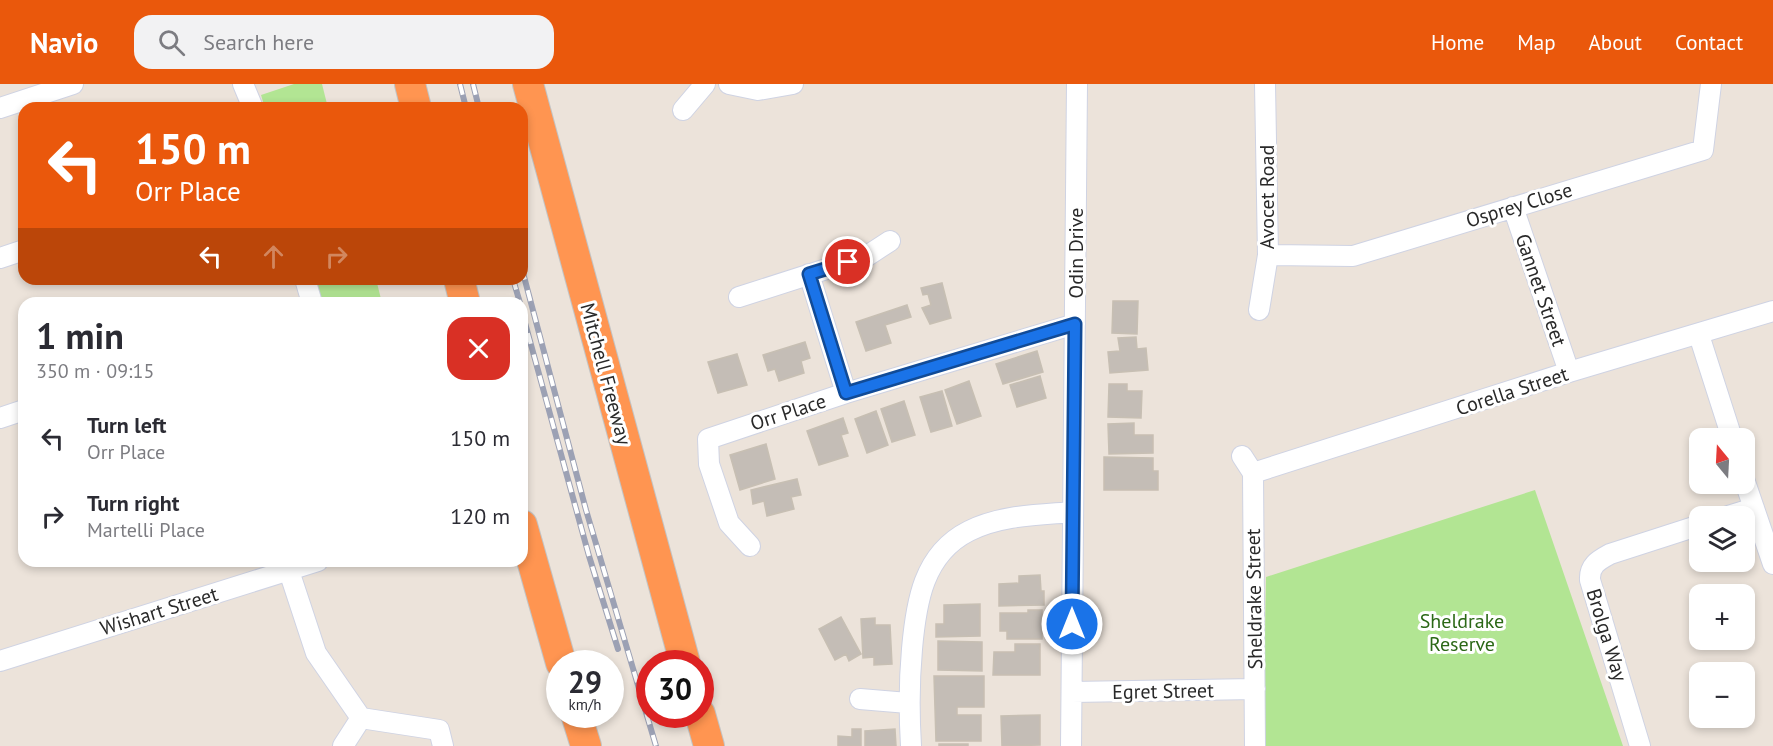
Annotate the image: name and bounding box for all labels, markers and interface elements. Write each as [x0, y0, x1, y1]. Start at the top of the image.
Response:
search box [134, 15, 554, 69]
text: Navio [30, 24, 98, 61]
icon: search [155, 26, 188, 59]
text: Search here [203, 28, 314, 56]
text: Home [1431, 29, 1484, 56]
text: Map [1517, 29, 1556, 56]
text: About [1589, 29, 1642, 56]
text: Contact [1675, 29, 1743, 56]
text: 150 m [135, 121, 251, 176]
icon: left [36, 126, 114, 204]
street label: Avocet Road [1254, 145, 1280, 249]
text: Orr Place [135, 174, 241, 208]
street label: Osprey Close [1463, 176, 1575, 234]
street label: Odin Drive [1063, 208, 1089, 298]
street label: Gannet Street [1510, 230, 1572, 350]
pin [822, 236, 873, 287]
icon: left [194, 240, 227, 273]
icon: ahead [257, 240, 290, 273]
icon: right [320, 240, 353, 273]
icon: arrive [831, 245, 864, 278]
street label: Mitchell Freeway [575, 300, 638, 448]
text: 1 min [36, 312, 124, 359]
button: close [447, 317, 510, 380]
text: 350 m · 09:15 [36, 358, 154, 384]
street label: Corella Street [1453, 361, 1572, 421]
street label: Orr Place [747, 388, 829, 436]
text: Turn left [87, 411, 167, 439]
icon: left [36, 422, 69, 455]
text: 150 m [450, 424, 510, 452]
north arrow [1689, 428, 1755, 494]
map controls [1689, 428, 1755, 728]
text: Orr Place [87, 439, 165, 465]
text: Turn right [87, 489, 179, 517]
icon: right [36, 500, 69, 533]
text: 120 m [450, 502, 510, 530]
button: layers [1689, 506, 1755, 572]
text: Martelli Place [87, 517, 205, 543]
street label: Sheldrake Street [1240, 528, 1268, 670]
street label: Wishart Street [97, 581, 221, 641]
button: + [1689, 584, 1755, 650]
street label: Brolga Way [1581, 585, 1634, 685]
position arrow [1040, 592, 1104, 656]
park label: Sheldrake Reserve [1420, 608, 1504, 657]
speed limit sign: 30 [636, 650, 714, 728]
text: 29 [568, 662, 602, 701]
button: − [1689, 662, 1755, 728]
street label: Egret Street [1112, 677, 1214, 705]
text: km/h [569, 695, 601, 714]

